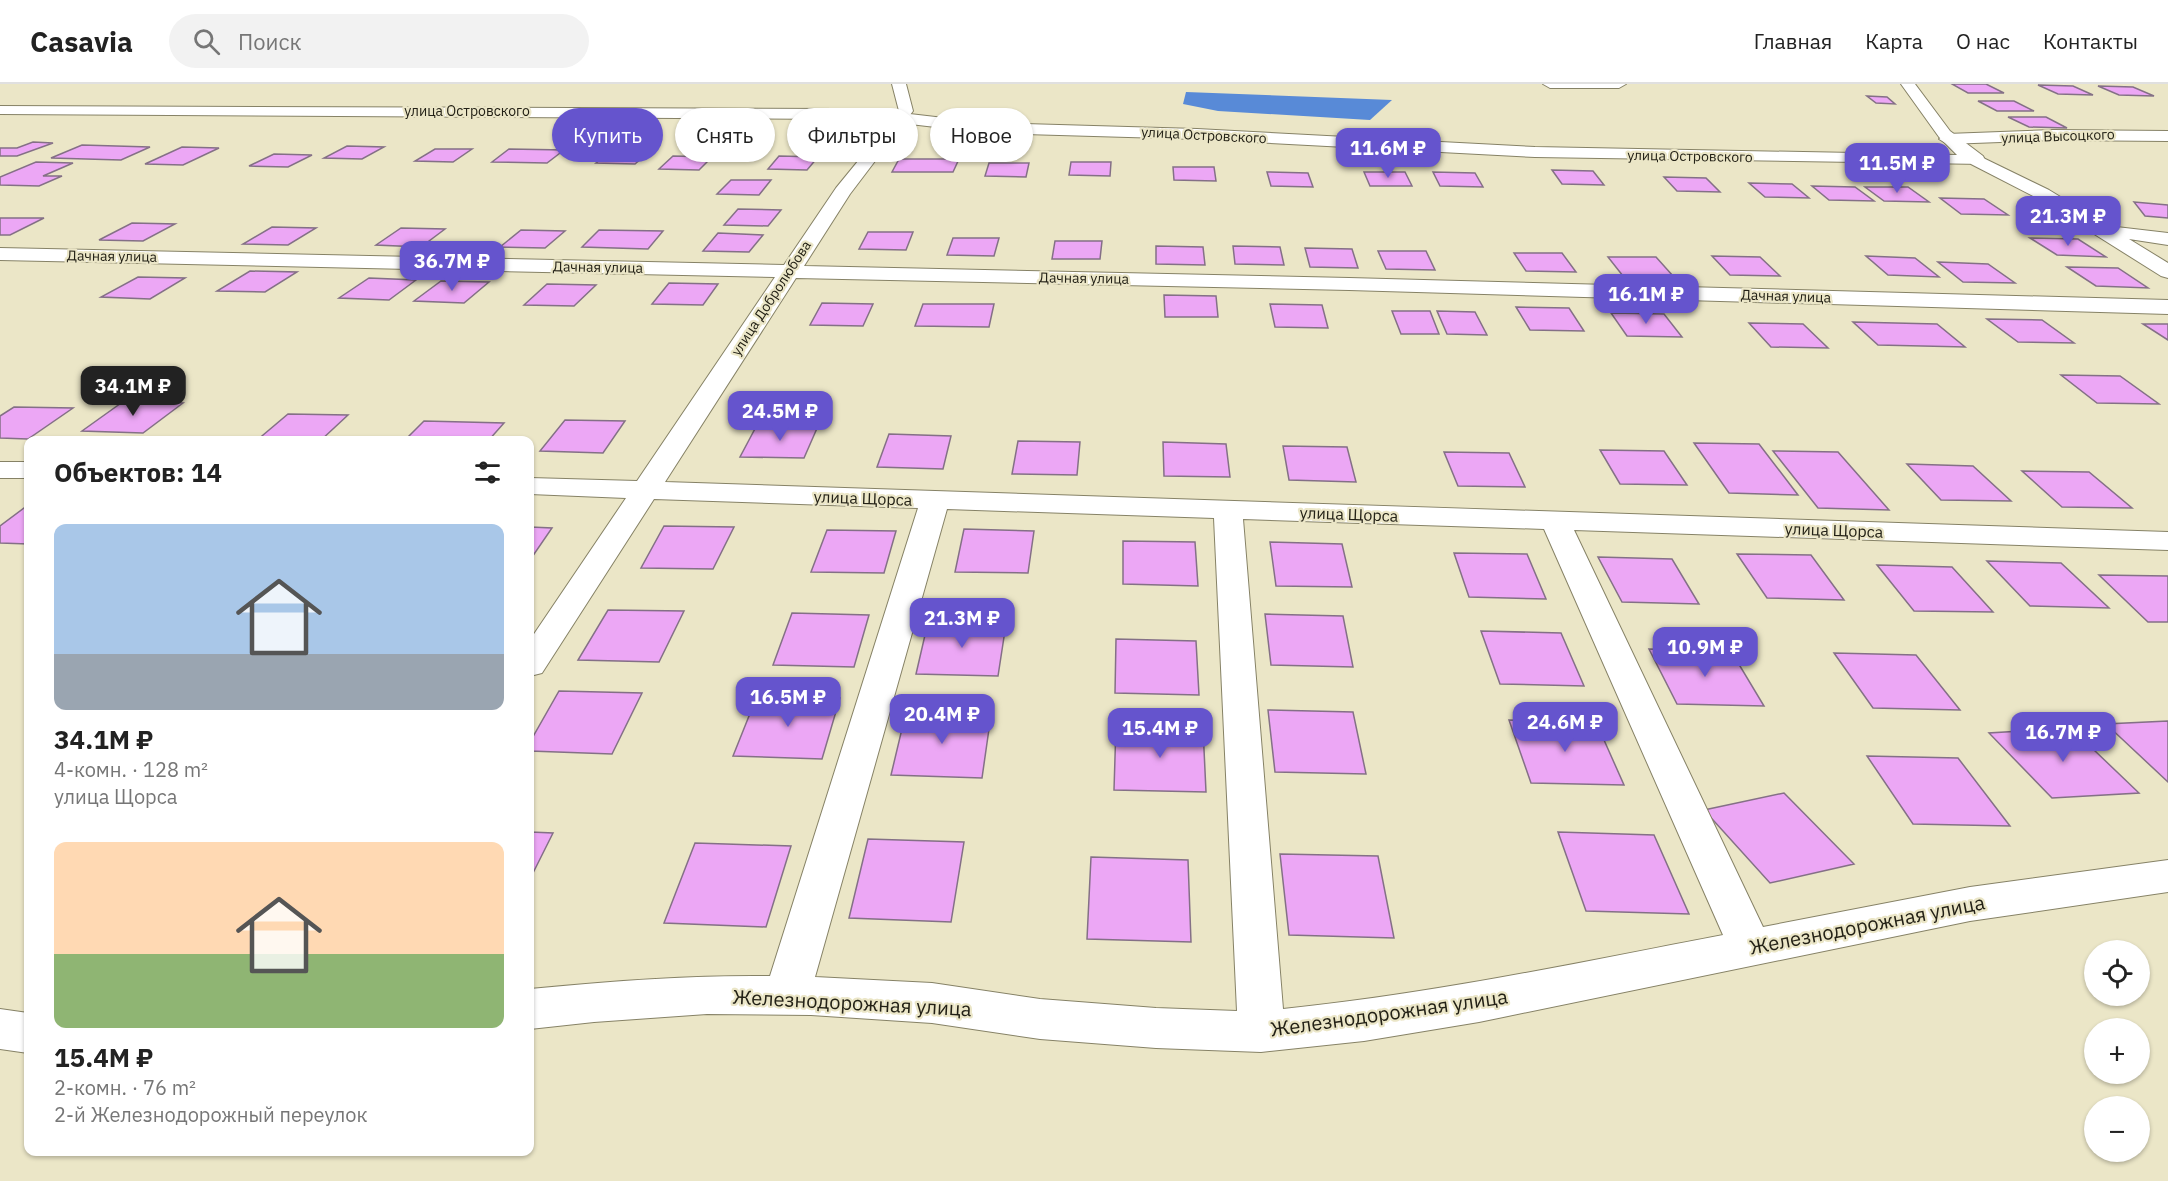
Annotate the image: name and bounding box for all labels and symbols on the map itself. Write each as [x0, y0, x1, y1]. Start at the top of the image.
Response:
street label: улица Островского [404, 102, 530, 120]
street label: улица Островского [1141, 123, 1267, 147]
street label: улица Высоцкого [2001, 125, 2115, 147]
pin: 11.6M ₽ [1333, 128, 1443, 179]
pin: 11.5M ₽ [1842, 143, 1952, 194]
street label: улица Островского [1627, 146, 1753, 166]
pin: 21.3M ₽ [2013, 196, 2123, 247]
street label: улица Добролюбова [727, 237, 815, 359]
pin: 36.7M ₽ [397, 241, 507, 292]
street label: Дачная улица [67, 246, 158, 266]
street label: Дачная улица [553, 257, 644, 277]
street label: Дачная улица [1039, 268, 1130, 288]
pin: 16.1M ₽ [1591, 274, 1701, 325]
street label: Дачная улица [1741, 285, 1832, 307]
pin: 34.1M ₽ [78, 366, 188, 417]
pin: 24.5M ₽ [725, 391, 835, 442]
street label: улица Щорса [813, 486, 913, 510]
street label: улица Щорса [1299, 502, 1399, 526]
street label: улица Щорса [1784, 518, 1884, 542]
pin: 21.3M ₽ [907, 598, 1017, 649]
pin: 10.9M ₽ [1650, 627, 1760, 678]
pin: 16.5M ₽ [733, 677, 843, 728]
pin: 20.4M ₽ [887, 694, 997, 745]
pin: 24.6M ₽ [1510, 702, 1620, 753]
pin: 15.4M ₽ [1105, 708, 1215, 759]
pin: 16.7M ₽ [2008, 712, 2118, 763]
street label: Железнодорожная улица [1747, 888, 1987, 961]
street label: Железнодорожная улица [1268, 982, 1510, 1043]
street label: Железнодорожная улица [732, 983, 973, 1022]

